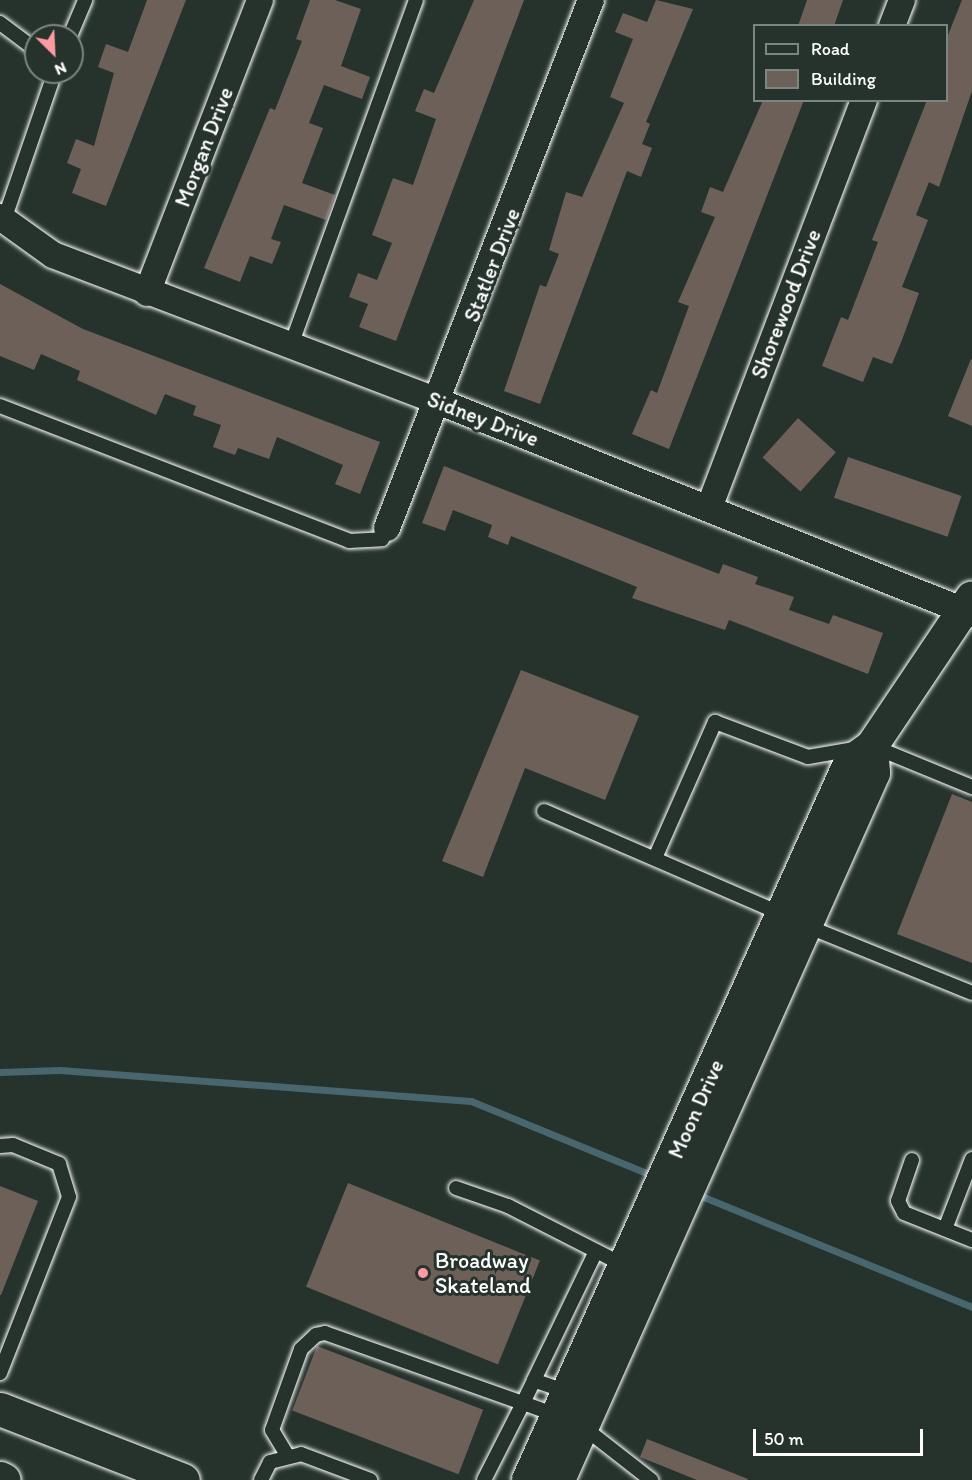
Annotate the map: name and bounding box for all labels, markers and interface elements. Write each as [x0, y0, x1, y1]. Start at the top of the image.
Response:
north arrow [24, 24, 84, 84]
legend [753, 24, 948, 102]
text: Road [811, 38, 850, 60]
text: N [52, 58, 70, 80]
text: Building [811, 68, 876, 90]
street label: Morgan Drive [169, 83, 239, 211]
street label: Statler Drive [458, 204, 526, 326]
street label: Shorewood Drive [745, 225, 827, 383]
street label: Sidney Drive [424, 386, 542, 452]
street label: Moon Drive [662, 1055, 730, 1163]
place label: Broadway Skateland [435, 1247, 531, 1298]
marker: Broadway Skateland [416, 1266, 430, 1280]
scale bar [756, 1417, 926, 1455]
text: 50 m [764, 1428, 804, 1450]

